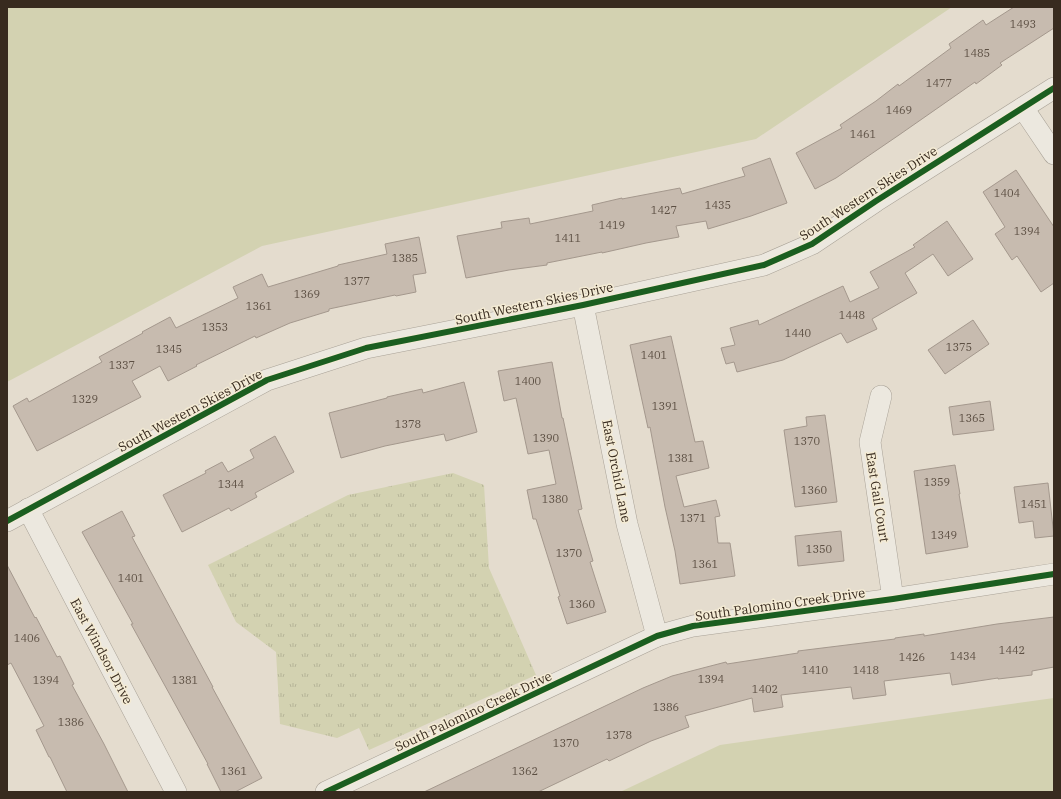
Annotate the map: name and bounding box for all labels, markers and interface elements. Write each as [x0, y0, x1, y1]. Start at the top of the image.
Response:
house number: 1493 [1010, 17, 1036, 31]
house number: 1485 [964, 46, 990, 60]
house number: 1477 [926, 76, 952, 90]
house number: 1469 [886, 103, 912, 117]
house number: 1461 [850, 127, 876, 141]
street label: South Western Skies Drive [796, 142, 940, 244]
house number: 1404 [994, 186, 1021, 200]
house number: 1435 [705, 198, 731, 212]
house number: 1427 [651, 203, 677, 217]
house number: 1419 [599, 218, 625, 232]
house number: 1394 [1014, 224, 1041, 238]
house number: 1411 [555, 231, 581, 245]
house number: 1385 [392, 251, 418, 265]
house number: 1377 [344, 274, 370, 288]
street label: South Western Skies Drive [454, 278, 615, 329]
house number: 1369 [294, 287, 320, 301]
house number: 1361 [246, 299, 272, 313]
house number: 1448 [839, 308, 865, 322]
house number: 1353 [202, 320, 228, 334]
house number: 1440 [785, 326, 812, 340]
house number: 1375 [946, 340, 972, 354]
house number: 1345 [156, 342, 182, 356]
house number: 1401 [641, 348, 667, 362]
house number: 1337 [109, 358, 135, 372]
street label: South Western Skies Drive [115, 365, 265, 456]
house number: 1400 [515, 374, 542, 388]
house number: 1329 [72, 392, 98, 406]
house number: 1391 [652, 399, 678, 413]
house number: 1365 [959, 411, 985, 425]
house number: 1378 [395, 417, 421, 431]
street label: East Orchid Lane [598, 418, 635, 524]
house number: 1390 [533, 431, 560, 445]
house number: 1370 [794, 434, 821, 448]
house number: 1381 [668, 451, 694, 465]
street label: East Gail Court [862, 451, 893, 544]
house number: 1359 [924, 475, 950, 489]
house number: 1344 [218, 477, 245, 491]
house number: 1360 [801, 483, 828, 497]
house number: 1380 [542, 492, 569, 506]
house number: 1451 [1021, 497, 1047, 511]
house number: 1371 [680, 511, 706, 525]
house number: 1349 [931, 528, 957, 542]
house number: 1350 [806, 542, 833, 556]
house number: 1370 [556, 546, 583, 560]
house number: 1361 [692, 557, 718, 571]
house number: 1401 [118, 571, 144, 585]
street label: South Palomino Creek Drive [694, 584, 866, 625]
street label: East Windsor Drive [67, 595, 137, 707]
house number: 1360 [569, 597, 596, 611]
house number: 1406 [14, 631, 40, 645]
house number: 1442 [999, 643, 1025, 657]
house number: 1434 [950, 649, 977, 663]
house number: 1426 [899, 650, 925, 664]
house number: 1410 [802, 663, 829, 677]
house number: 1418 [853, 663, 879, 677]
street label: South Palomino Creek Drive [392, 667, 555, 755]
house number: 1394 [698, 672, 725, 686]
house number: 1394 [33, 673, 60, 687]
house number: 1381 [172, 673, 198, 687]
house number: 1402 [752, 682, 778, 696]
house number: 1386 [653, 700, 679, 714]
house number: 1386 [58, 715, 84, 729]
house number: 1378 [606, 728, 632, 742]
house number: 1370 [553, 736, 580, 750]
house number: 1361 [221, 764, 247, 778]
house number: 1362 [512, 764, 538, 778]

